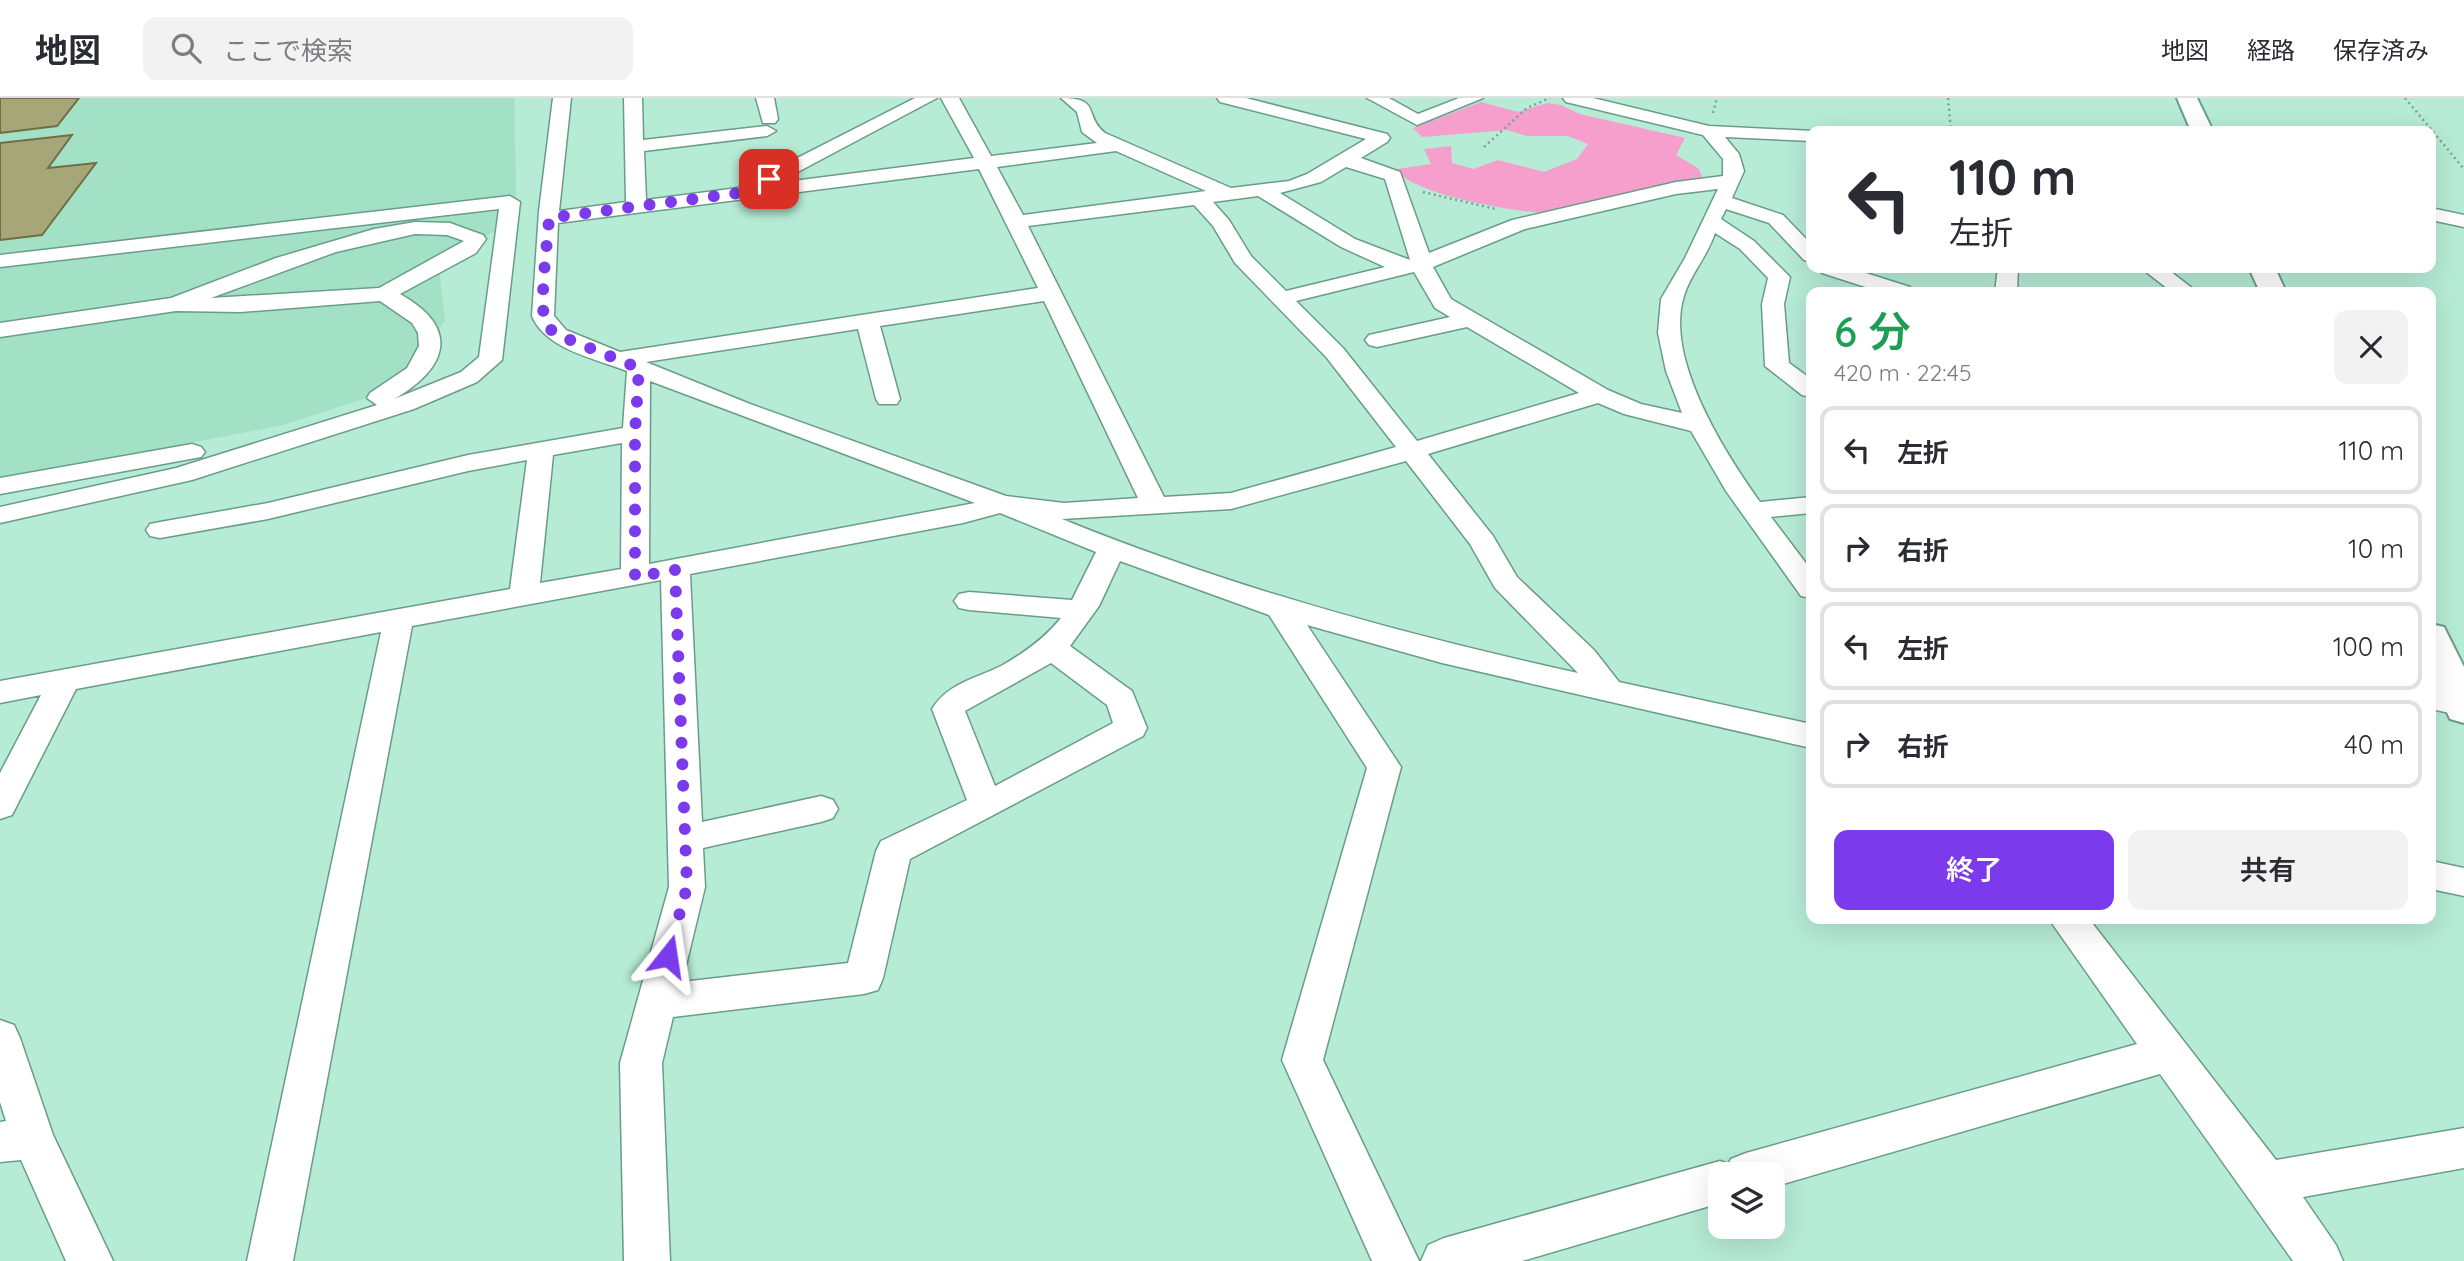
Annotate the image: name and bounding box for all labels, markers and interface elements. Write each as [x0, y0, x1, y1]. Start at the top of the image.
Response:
search box [143, 17, 633, 80]
text: 地図 [35, 29, 101, 70]
icon: search [167, 29, 205, 67]
text: ここで検索 [223, 34, 353, 67]
text: 地図 [2161, 35, 2209, 65]
text: 経路 [2247, 35, 2295, 65]
text: 保存済み [2333, 35, 2429, 65]
text: 110 m [1949, 146, 2076, 207]
pin [739, 149, 799, 209]
icon: left [1834, 154, 1925, 245]
icon: arrive [750, 160, 788, 198]
text: 左折 [1949, 212, 2013, 252]
text: 6 分 [1834, 305, 1911, 358]
button: close [2334, 310, 2408, 384]
text: 420 m · 22:45 [1834, 358, 1971, 387]
icon: left [1838, 431, 1876, 469]
text: 110 m [2338, 434, 2404, 467]
text: 左折 [1897, 436, 1949, 469]
icon: right [1838, 529, 1876, 567]
text: 10 m [2348, 532, 2404, 565]
text: 右折 [1897, 534, 1949, 567]
icon: left [1838, 627, 1876, 665]
text: 100 m [2333, 630, 2404, 663]
text: 左折 [1897, 632, 1949, 665]
icon: right [1838, 725, 1876, 763]
text: 40 m [2344, 728, 2404, 761]
text: 右折 [1897, 730, 1949, 763]
button: 終了 [1834, 830, 2114, 910]
button: 共有 [2128, 830, 2408, 910]
position arrow [631, 919, 705, 993]
map controls [1708, 1162, 1785, 1239]
button: layers [1708, 1162, 1785, 1239]

